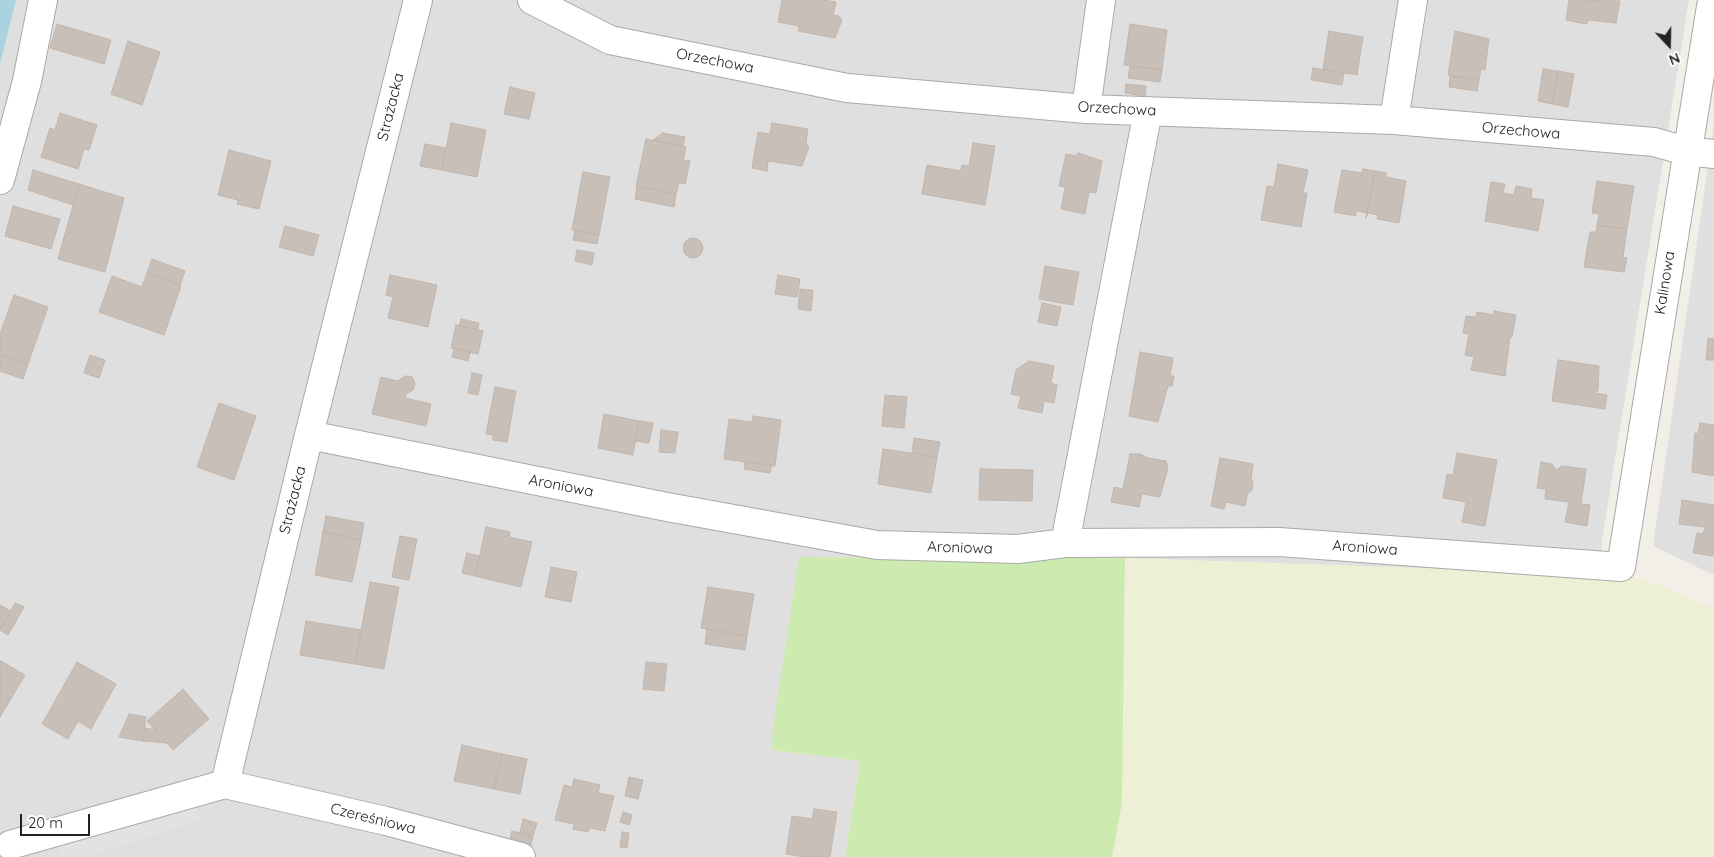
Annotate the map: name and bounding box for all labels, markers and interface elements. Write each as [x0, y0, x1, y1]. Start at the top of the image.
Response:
north arrow [1644, 20, 1694, 70]
street label: Orzechowa [675, 45, 755, 77]
text: N [1666, 49, 1682, 69]
street label: Strażacka [374, 71, 408, 143]
street label: Orzechowa [1077, 98, 1157, 120]
street label: Orzechowa [1481, 119, 1561, 143]
street label: Kalinowa [1651, 250, 1679, 316]
street label: Strażacka [276, 464, 310, 536]
street label: Aroniowa [527, 471, 595, 501]
street label: Aroniowa [1332, 537, 1398, 559]
street label: Aroniowa [927, 538, 993, 558]
street label: Czereśniowa [328, 800, 418, 838]
scale bar [22, 804, 92, 836]
text: 20 m [28, 813, 63, 832]

